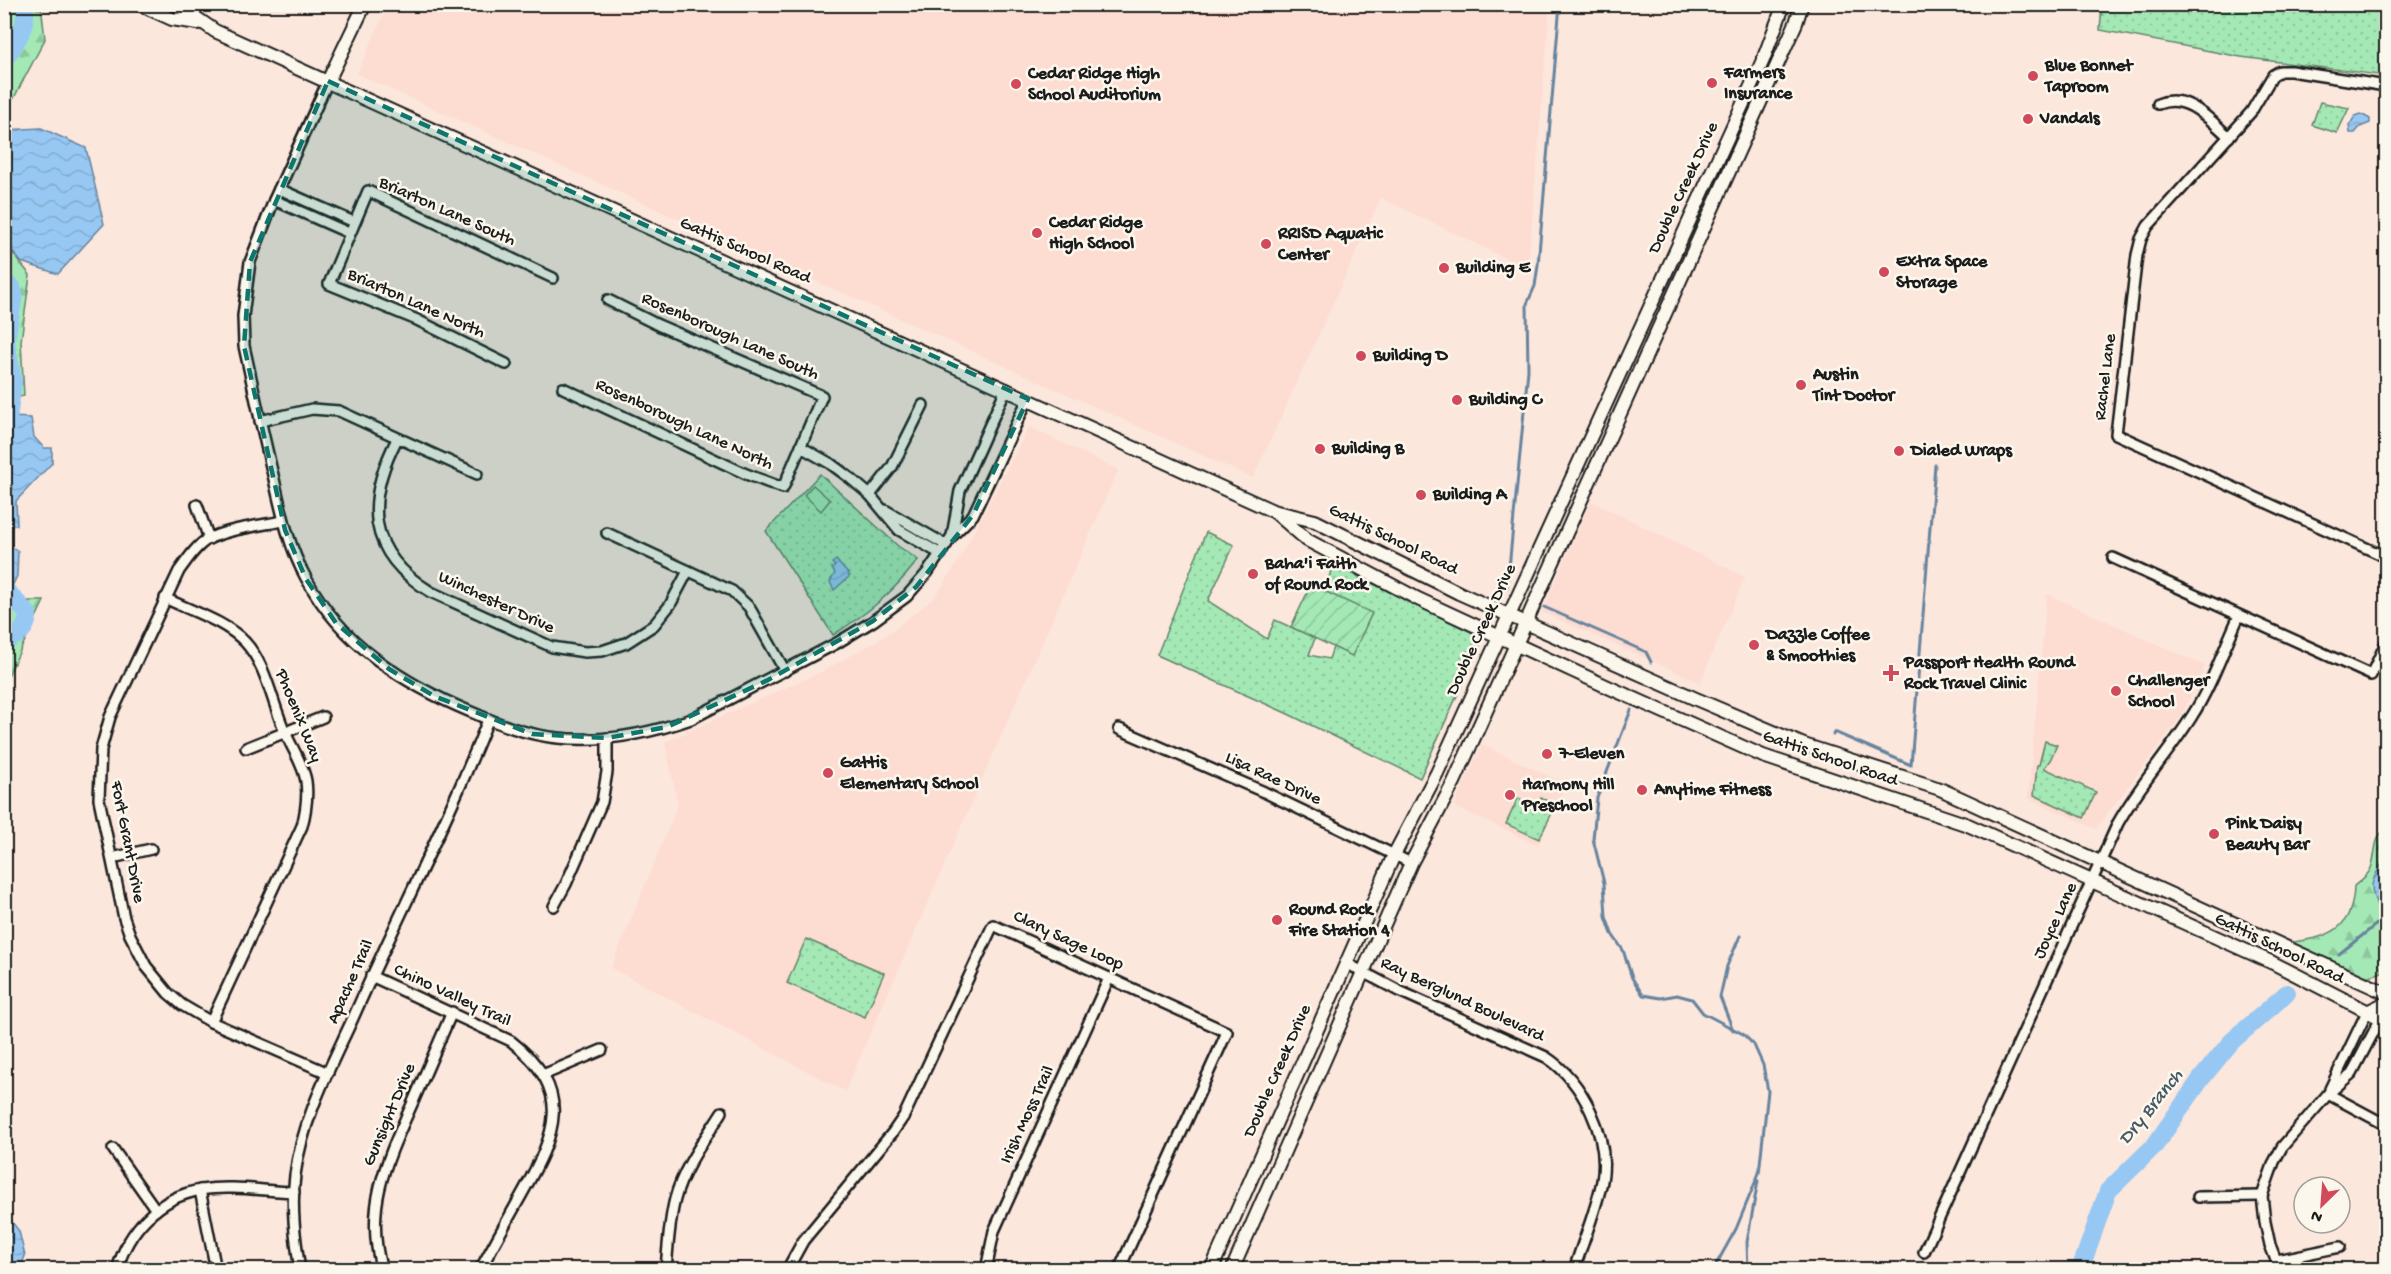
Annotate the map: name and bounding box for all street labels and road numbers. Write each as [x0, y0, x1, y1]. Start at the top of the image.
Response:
street label: Double Creek Drive [1644, 118, 1724, 258]
street label: Briarton Lane South [375, 172, 519, 252]
street label: Gattis School Road [676, 213, 815, 290]
street label: Briarton Lane North [343, 264, 488, 344]
street label: Rosenborough Lane South [638, 288, 822, 386]
street label: Rachel Lane [2090, 332, 2122, 422]
street label: Rosenborough Lane North [592, 375, 776, 476]
street label: Gattis School Road [1325, 500, 1462, 581]
street label: Double Creek Drive [1442, 560, 1522, 700]
street label: Winchester Drive [434, 567, 558, 639]
street label: Phoenix Way [269, 665, 326, 766]
street label: Gattis School Road [1760, 726, 1902, 792]
street label: Lisa Rae Drive [1222, 748, 1325, 811]
street label: Fort Grant Drive [105, 778, 149, 905]
street label: Joyce Lane [2029, 879, 2083, 963]
street label: Clary Sage Loop [1009, 906, 1127, 976]
street label: Gattis School Road [2211, 909, 2348, 990]
street label: Apache Trail [323, 937, 379, 1027]
street label: Ray Berglund Boulevard [1377, 953, 1549, 1048]
street label: Chino Valley Trail [390, 960, 514, 1032]
street label: Double Creek Drive [1239, 1001, 1317, 1141]
street label: Gunsight Drive [359, 1060, 421, 1170]
street label: Irish Moss Trail [996, 1063, 1060, 1167]

